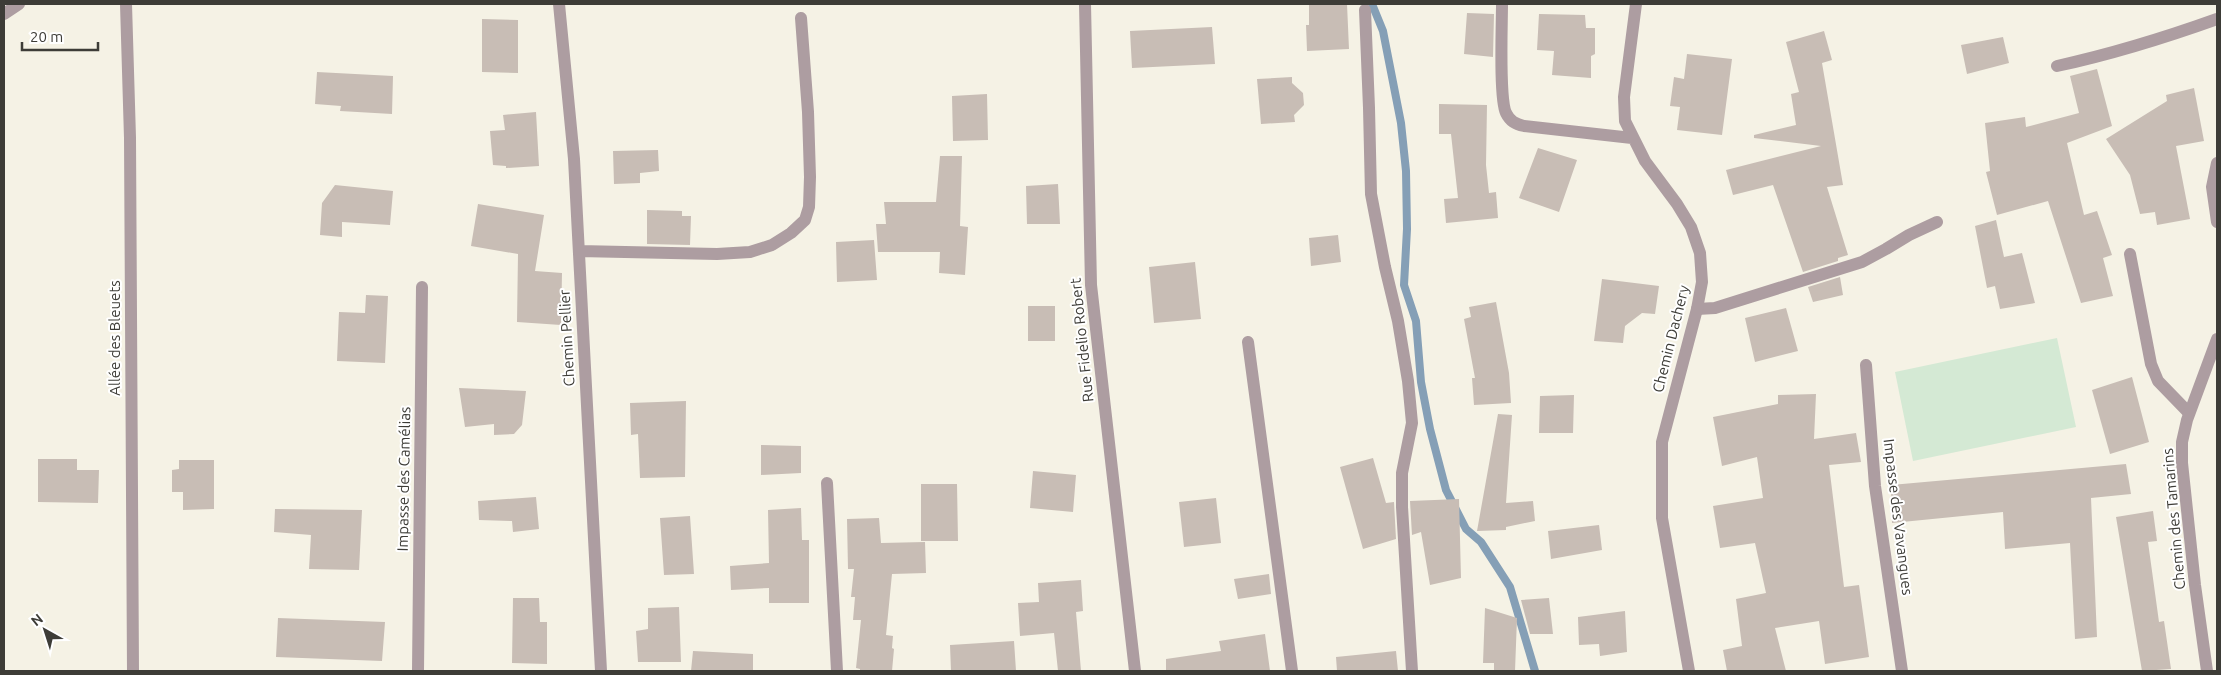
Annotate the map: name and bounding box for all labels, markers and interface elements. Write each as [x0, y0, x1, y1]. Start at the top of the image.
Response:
scale bar [22, 20, 99, 52]
text: 20 m [30, 28, 63, 45]
street label: Rue Fidelio Robert [1067, 277, 1096, 403]
street label: Allée des Bleuets [106, 280, 123, 396]
street label: Chemin Dachery [1649, 283, 1692, 394]
street label: Chemin Pellier [555, 289, 578, 387]
street label: Impasse des Camélias [394, 406, 413, 552]
street label: Impasse des Vavangues [1880, 438, 1917, 596]
street label: Chemin des Tamarins [2159, 447, 2188, 591]
north arrow [20, 605, 70, 655]
text: N [28, 610, 46, 629]

